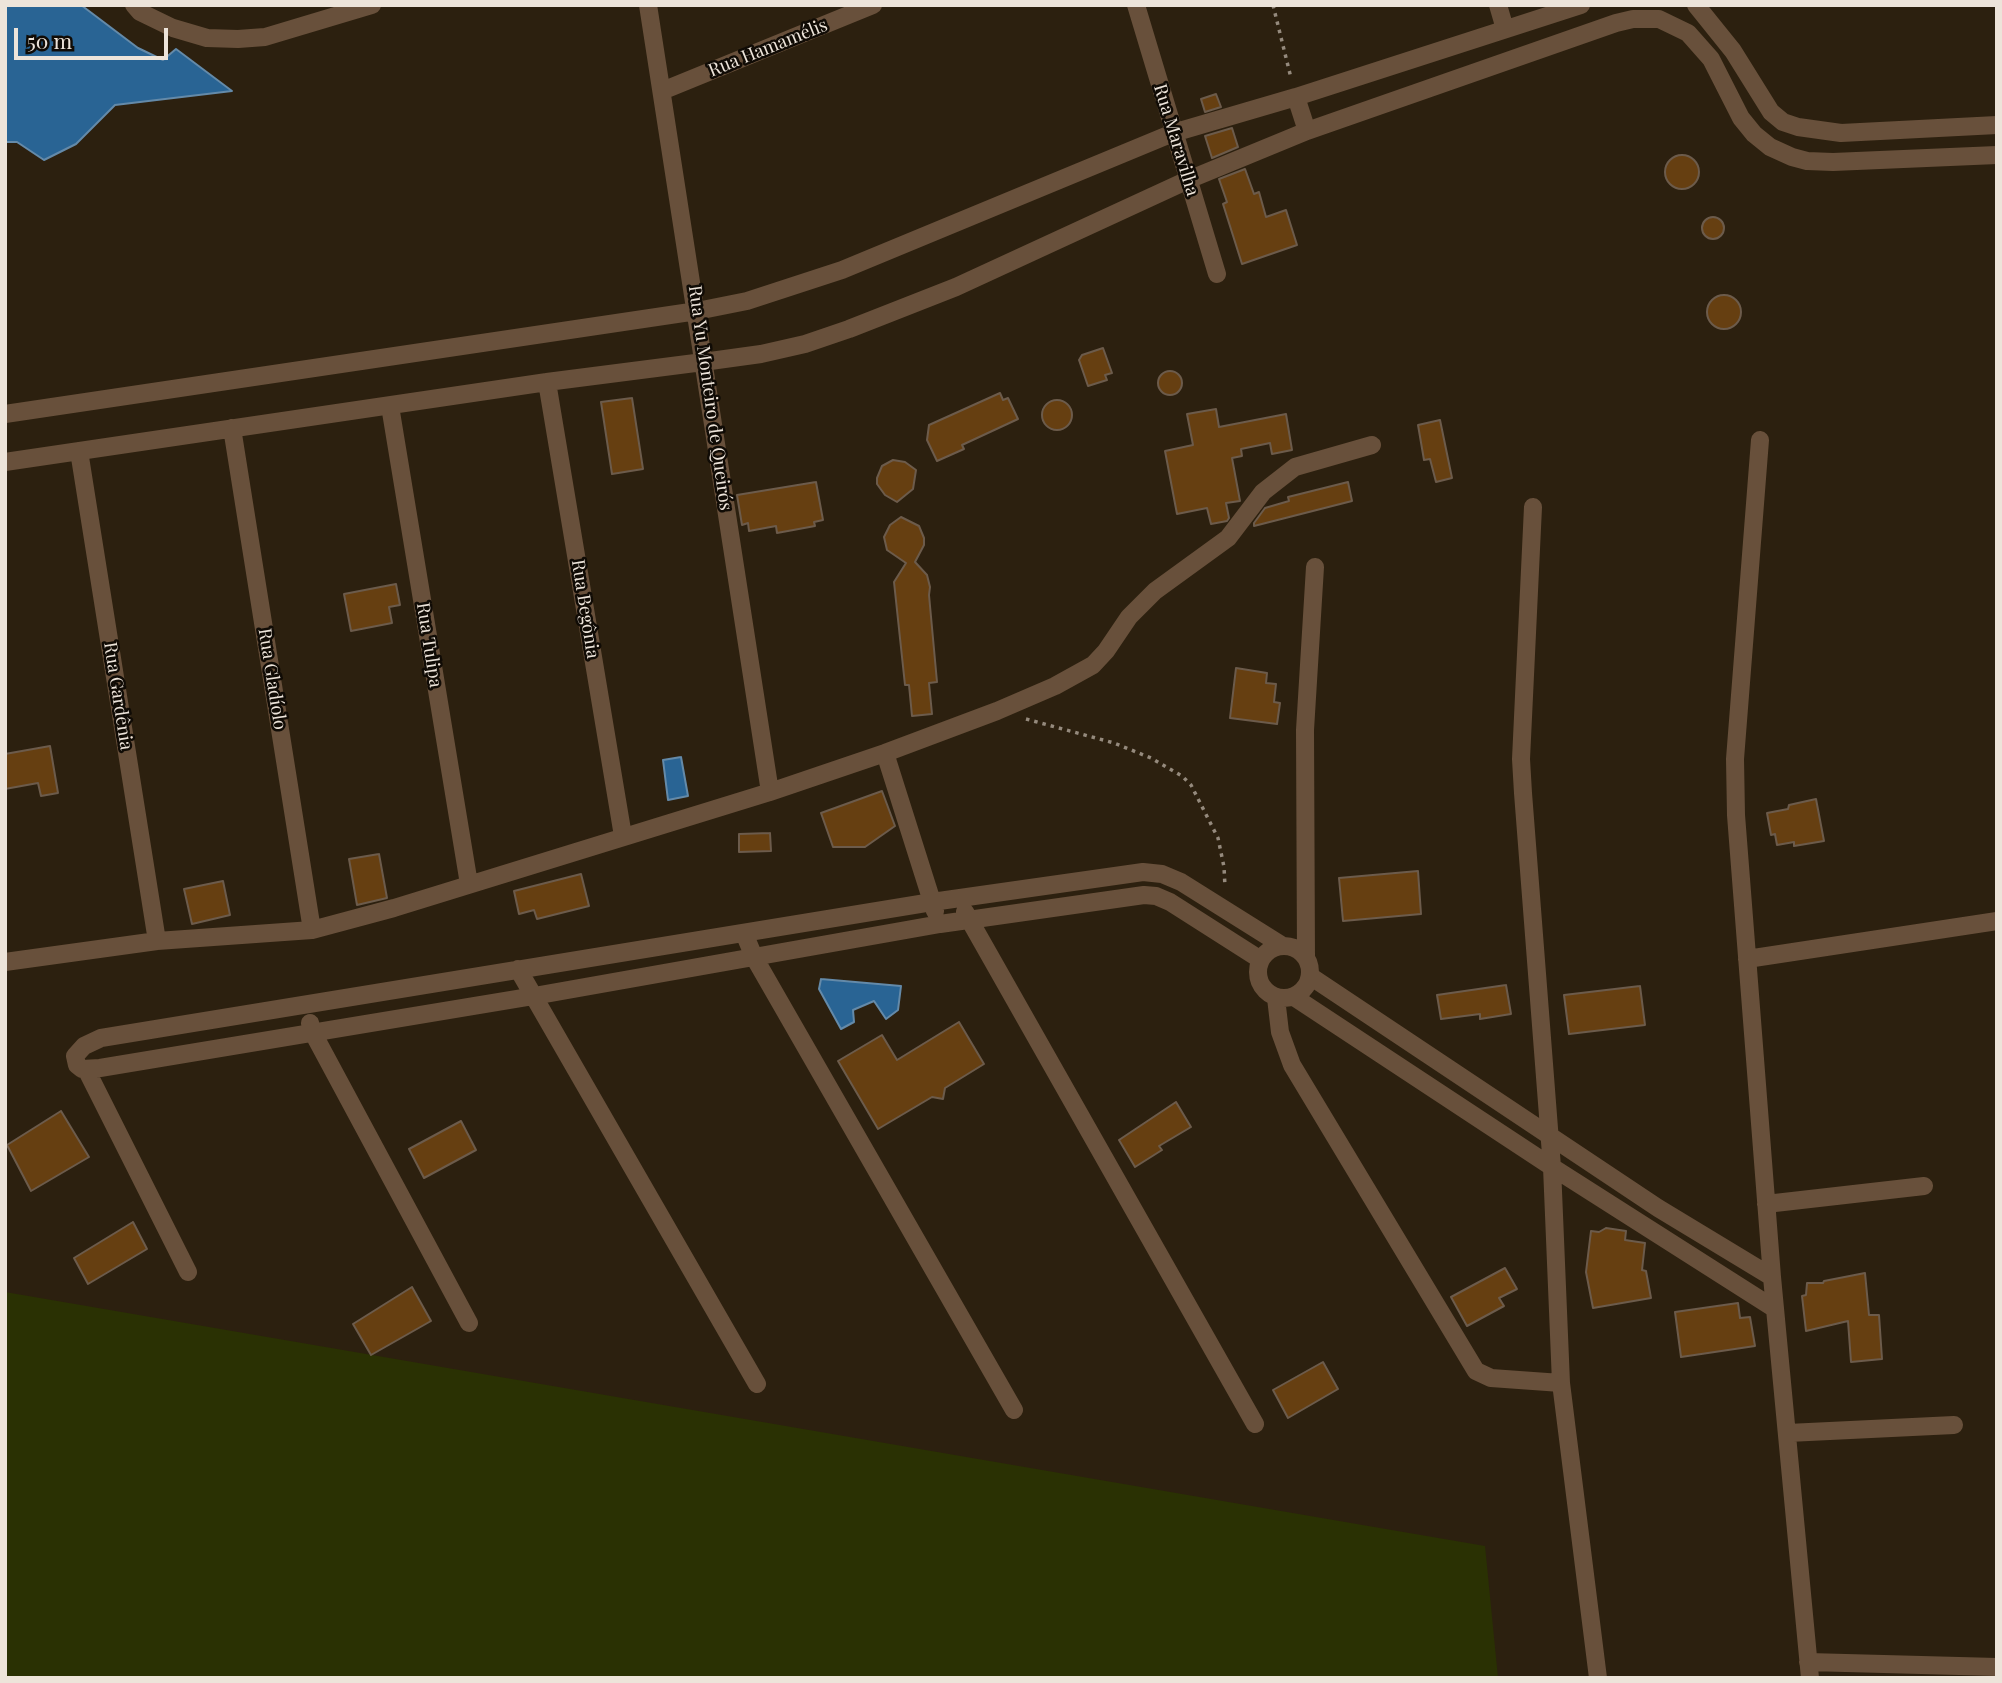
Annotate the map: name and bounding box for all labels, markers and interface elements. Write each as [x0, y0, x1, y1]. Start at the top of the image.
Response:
scale bar [18, 14, 172, 58]
street label: Rua Hamamélis [705, 14, 831, 82]
text: 50 m [27, 26, 72, 54]
street label: Rua Maravilha [1149, 81, 1203, 199]
street label: Rua Yu Monteiro de Queirós [683, 284, 737, 512]
street label: Rua Begônia [567, 558, 603, 660]
street label: Rua Tulipa [412, 601, 446, 689]
street label: Rua Gladíolo [253, 627, 291, 731]
street label: Rua Gardênia [99, 640, 137, 752]

